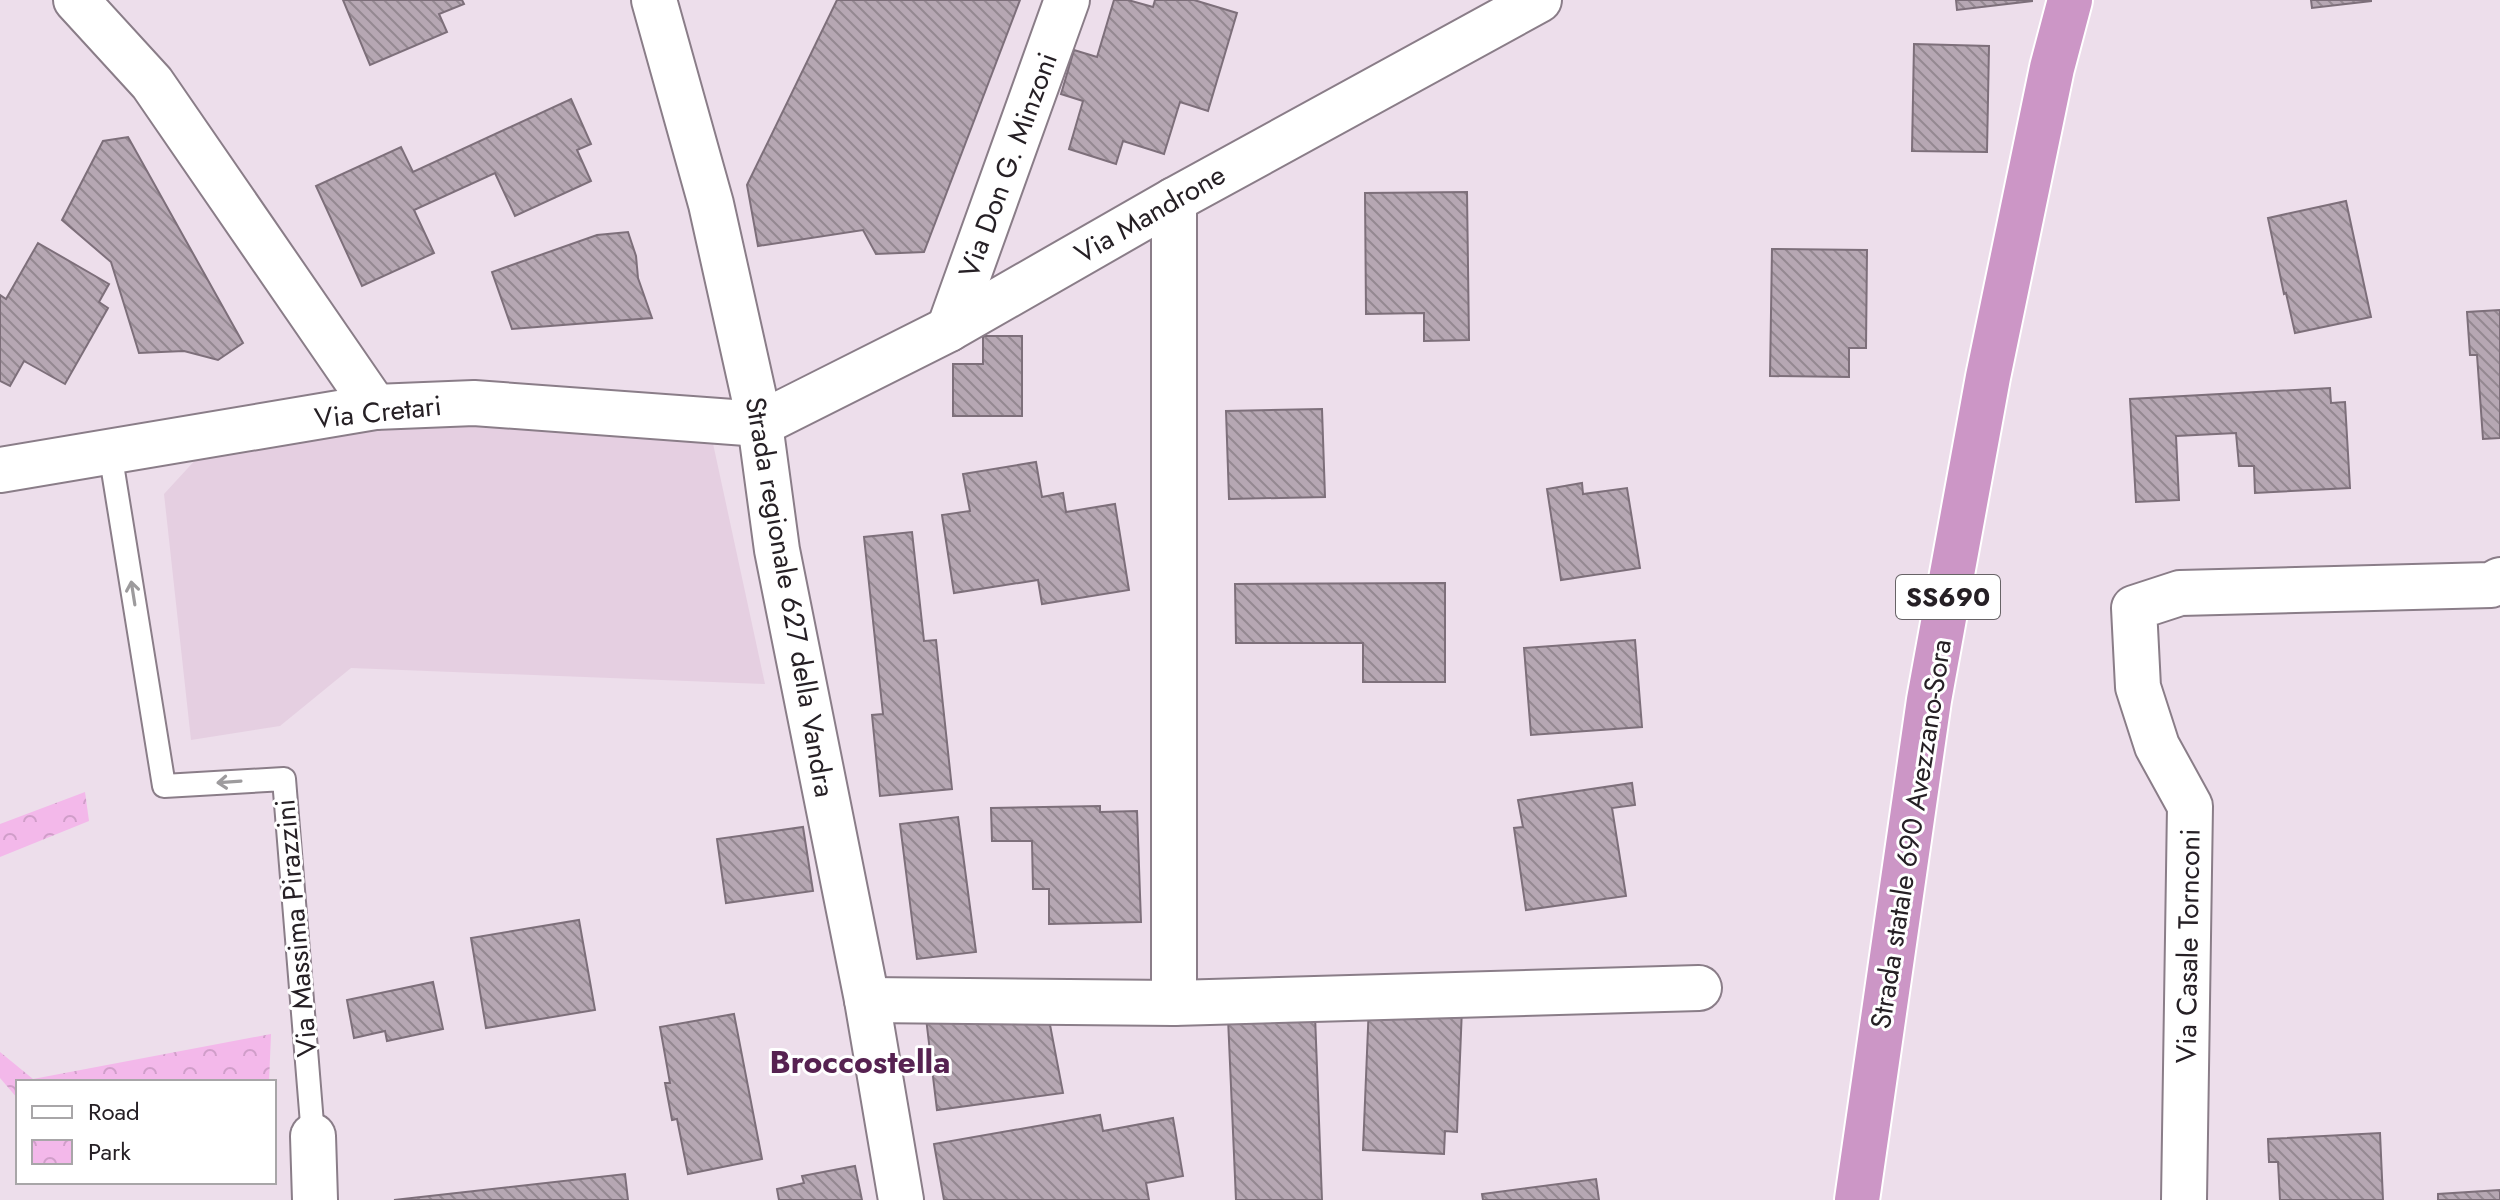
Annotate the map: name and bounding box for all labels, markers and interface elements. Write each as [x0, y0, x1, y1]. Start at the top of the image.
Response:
street label: Via Don G. Minzoni [948, 47, 1068, 283]
street label: Via Mandrone [1067, 154, 1233, 274]
street label: Via Cretari [312, 385, 444, 439]
street label: Strada regionale 627 della Vandra [735, 394, 845, 800]
road number: SS690 [1896, 575, 2000, 619]
one-way arrow [125, 581, 140, 606]
street label: Strada statale 690 Avezzano-Sora [1860, 636, 1962, 1032]
one-way arrow [216, 775, 243, 790]
street label: Via Massima Pirazzini [264, 797, 328, 1059]
street label: Via Casale Tornconi [2165, 828, 2211, 1064]
district label: Broccostella [770, 1039, 950, 1085]
legend [16, 1080, 276, 1184]
text: Road [88, 1094, 140, 1129]
text: Park [88, 1134, 131, 1169]

